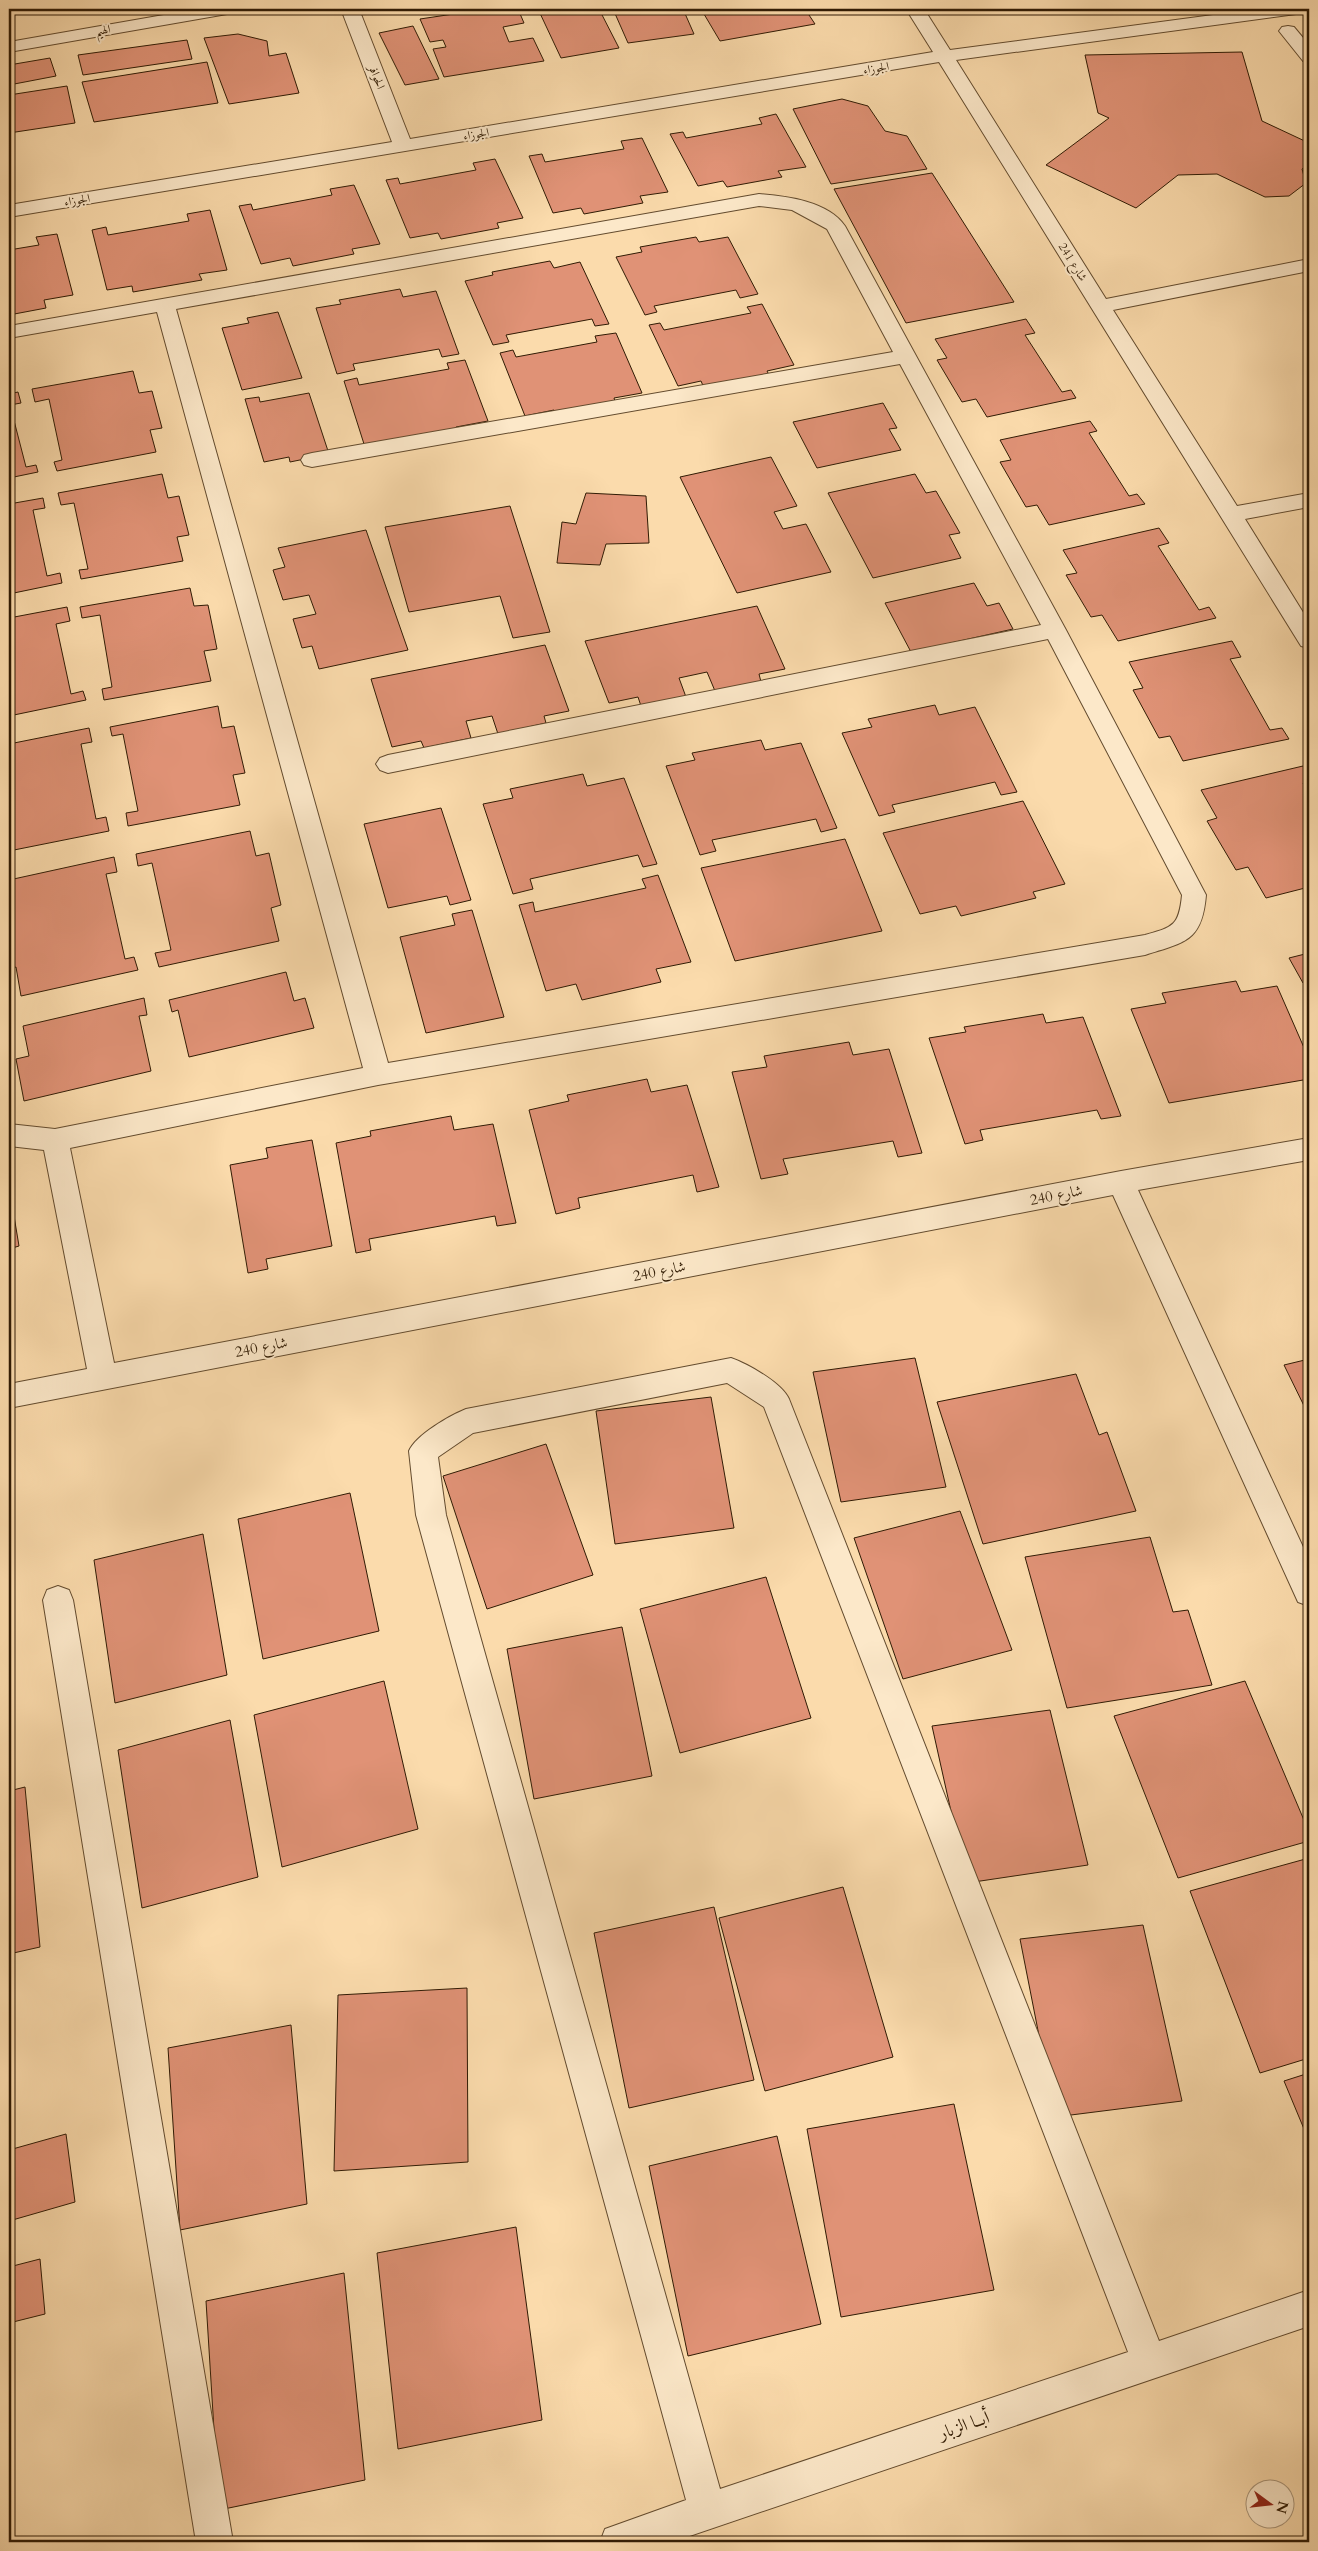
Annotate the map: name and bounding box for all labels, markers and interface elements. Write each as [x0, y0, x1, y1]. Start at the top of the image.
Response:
street label: الهيم [94, 21, 113, 43]
street label: الجوزاء [862, 58, 891, 78]
street label: الحوافر [364, 61, 389, 92]
street label: الجوزاء [462, 124, 491, 144]
street label: الجوزاء [63, 190, 92, 210]
street label: شارع 241 [1052, 240, 1091, 286]
street label: شارع 240 [1028, 1180, 1085, 1213]
street label: شارع 240 [631, 1256, 688, 1289]
street label: شارع 240 [233, 1332, 290, 1365]
street label: أبــا الزبار [933, 2404, 994, 2446]
north arrow [1246, 2478, 1296, 2528]
text: N [1271, 2499, 1293, 2516]

